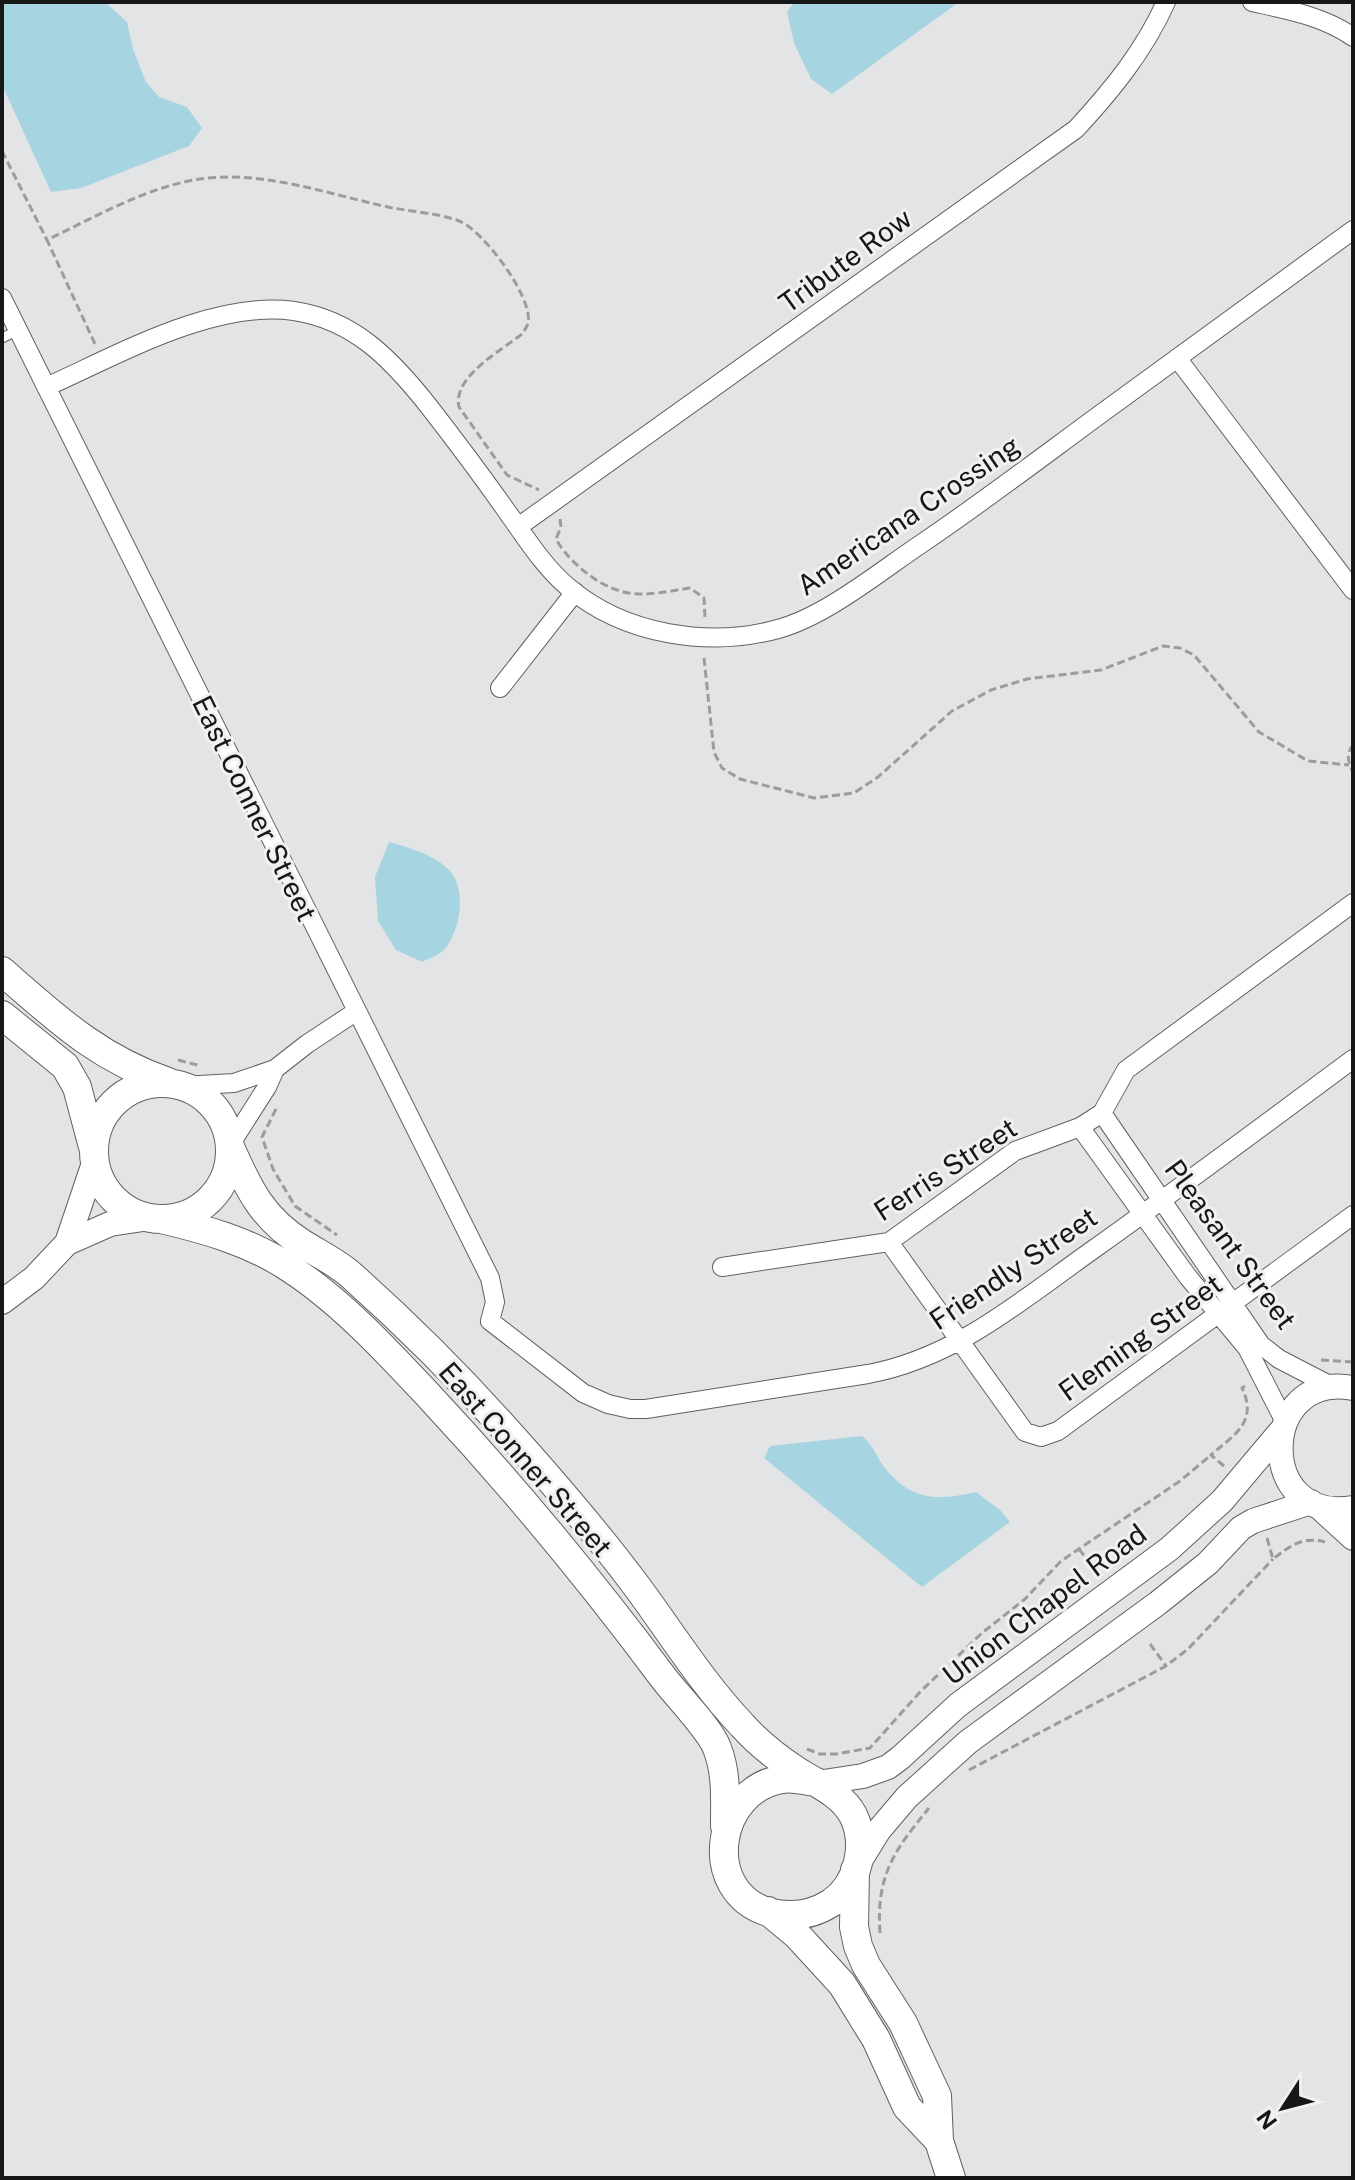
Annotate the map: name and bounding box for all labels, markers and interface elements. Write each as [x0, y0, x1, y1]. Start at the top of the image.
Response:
street label: Tribute Row [772, 201, 918, 319]
street label: Americana Crossing [790, 428, 1026, 602]
street label: East Conner Street [186, 690, 324, 926]
street label: Ferris Street [867, 1111, 1023, 1227]
street label: Pleasant Street [1158, 1153, 1304, 1335]
street label: Friendly Street [923, 1200, 1103, 1336]
street label: Fleming Street [1052, 1267, 1228, 1407]
street label: East Conner Street [433, 1355, 619, 1563]
street label: Union Chapel Road [936, 1517, 1152, 1691]
north arrow [1243, 2068, 1323, 2148]
text: N [1251, 2105, 1282, 2134]

